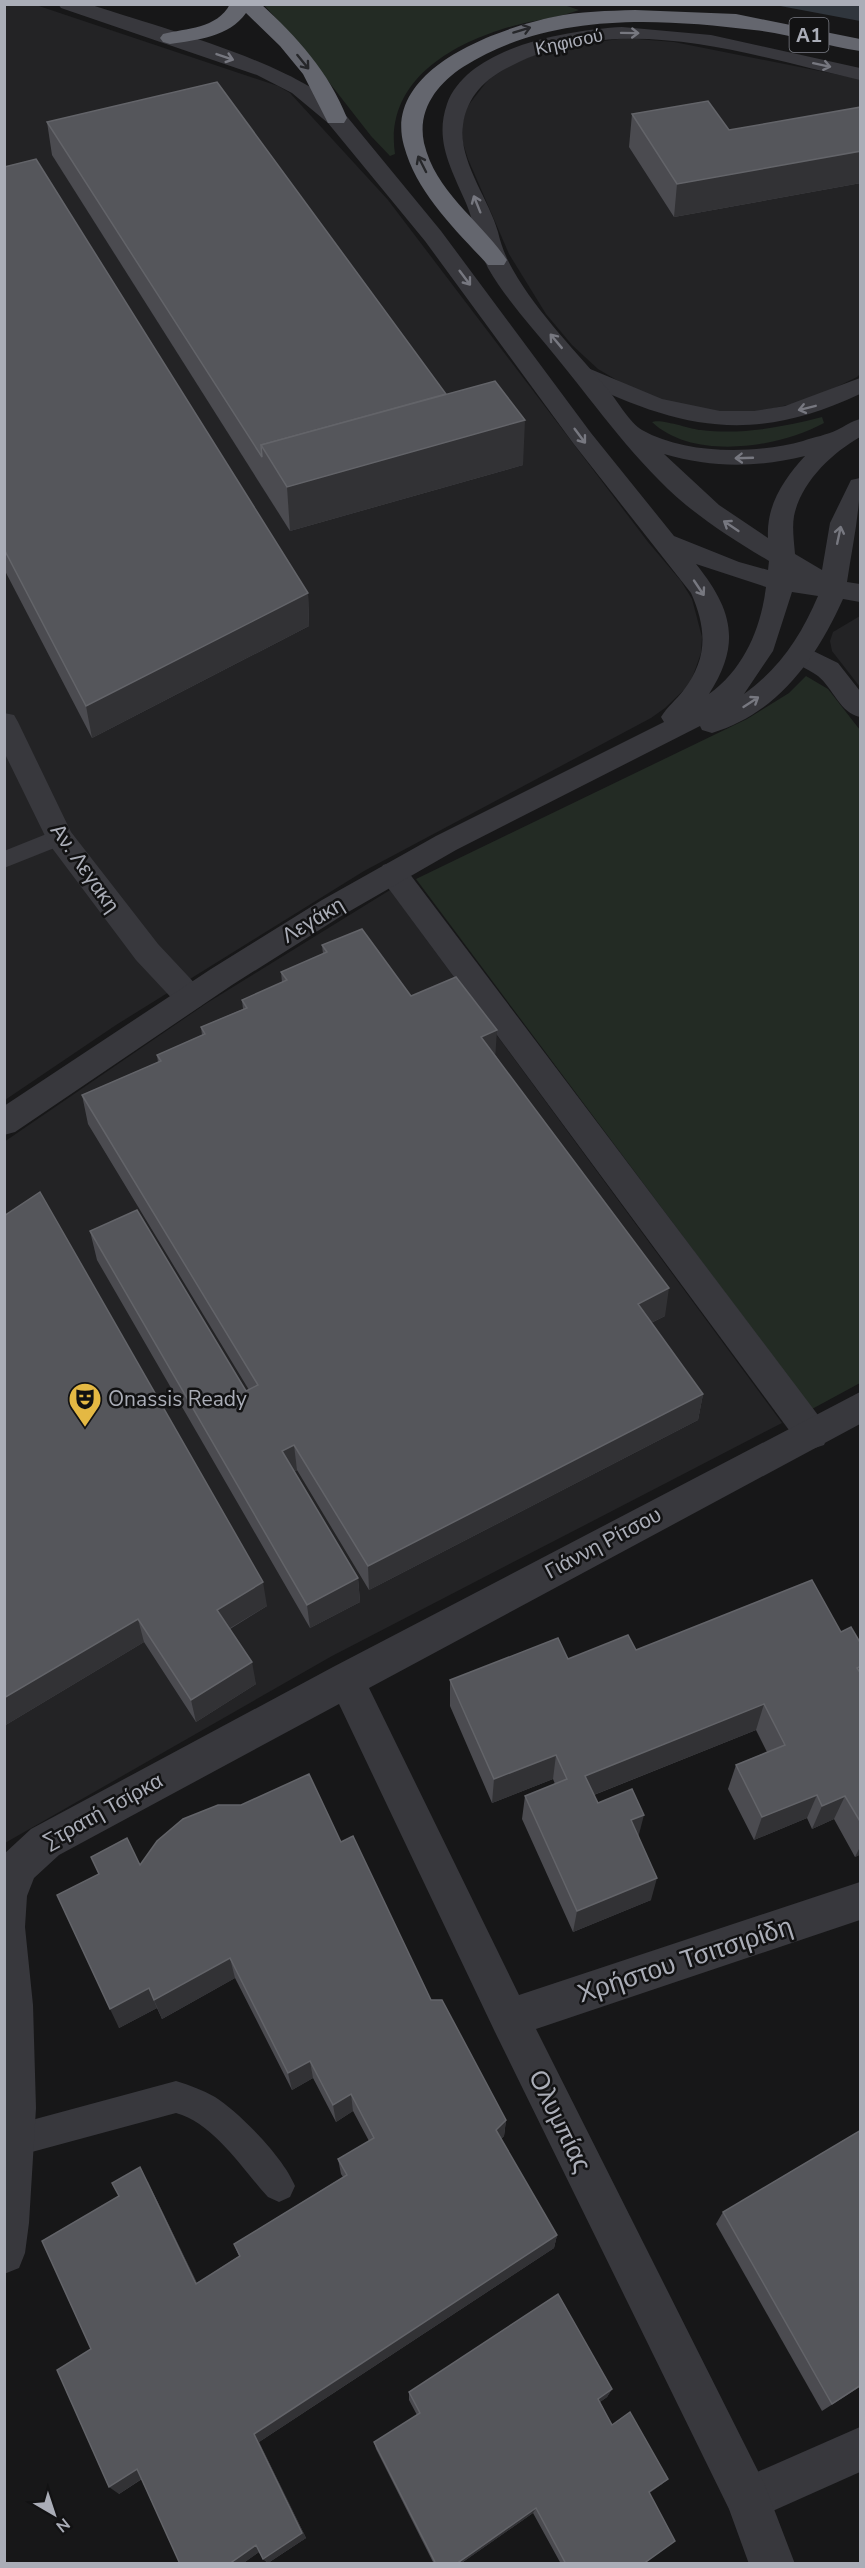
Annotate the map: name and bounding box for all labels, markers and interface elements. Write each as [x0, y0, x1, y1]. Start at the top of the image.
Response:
road number: Α1 [790, 18, 828, 52]
street label: Κηφισού [533, 23, 605, 61]
one-way arrow [512, 24, 531, 35]
one-way arrow [619, 28, 639, 39]
one-way arrow [215, 52, 234, 63]
one-way arrow [296, 54, 309, 70]
one-way arrow [812, 60, 831, 72]
one-way arrow [415, 155, 427, 173]
one-way arrow [471, 195, 482, 214]
one-way arrow [459, 270, 471, 286]
one-way arrow [549, 334, 563, 349]
one-way arrow [798, 403, 817, 415]
one-way arrow [574, 427, 586, 443]
one-way arrow [734, 453, 754, 464]
one-way arrow [724, 520, 740, 532]
one-way arrow [834, 526, 845, 546]
one-way arrow [693, 579, 706, 596]
one-way arrow [742, 696, 759, 708]
street label: Αν. Λεγακη [44, 818, 126, 918]
street label: Λεγάκη [277, 890, 349, 950]
theatre icon: Onassis Ready [67, 1381, 103, 1428]
place label: Onassis Ready [108, 1385, 247, 1413]
street label: Γιάννη Ρίτσου [540, 1501, 666, 1585]
street label: Στρατή Τσίρκα [38, 1767, 168, 1855]
street label: Χρήστου Τσιτσιρίδη [573, 1909, 797, 2011]
street label: Ολυμπίας [520, 2064, 600, 2178]
north arrow [24, 2484, 84, 2544]
text: N [51, 2513, 74, 2537]

